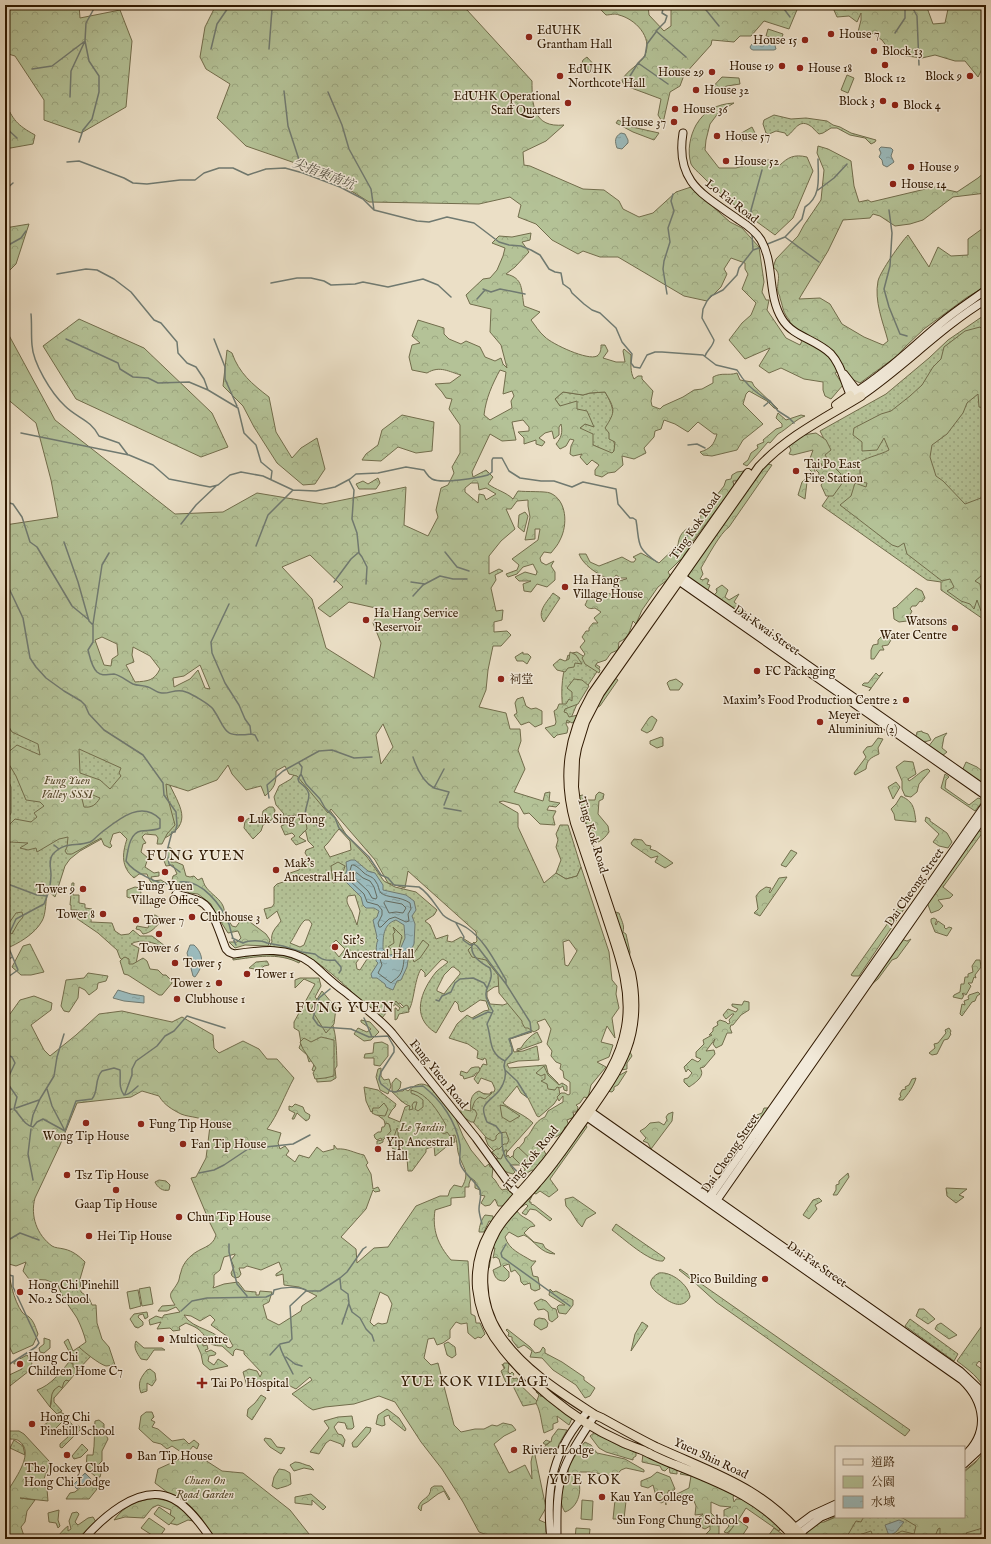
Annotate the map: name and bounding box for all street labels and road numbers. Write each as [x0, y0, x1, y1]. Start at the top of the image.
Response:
street label: Lo Fai Road [702, 176, 762, 227]
street label: Ting Kok Road [667, 489, 724, 563]
street label: Dai Kwai Street [731, 602, 803, 659]
street label: Ting Kok Road [574, 795, 611, 876]
street label: Dai Cheong Street [882, 845, 947, 930]
street label: Fung Yuen Road [406, 1037, 472, 1112]
street label: Dai Cheong Street [698, 1111, 763, 1196]
street label: Ting Kok Road [501, 1123, 562, 1194]
street label: Dai Fat Street [784, 1238, 850, 1291]
street label: Yuen Shin Road [671, 1435, 751, 1482]

